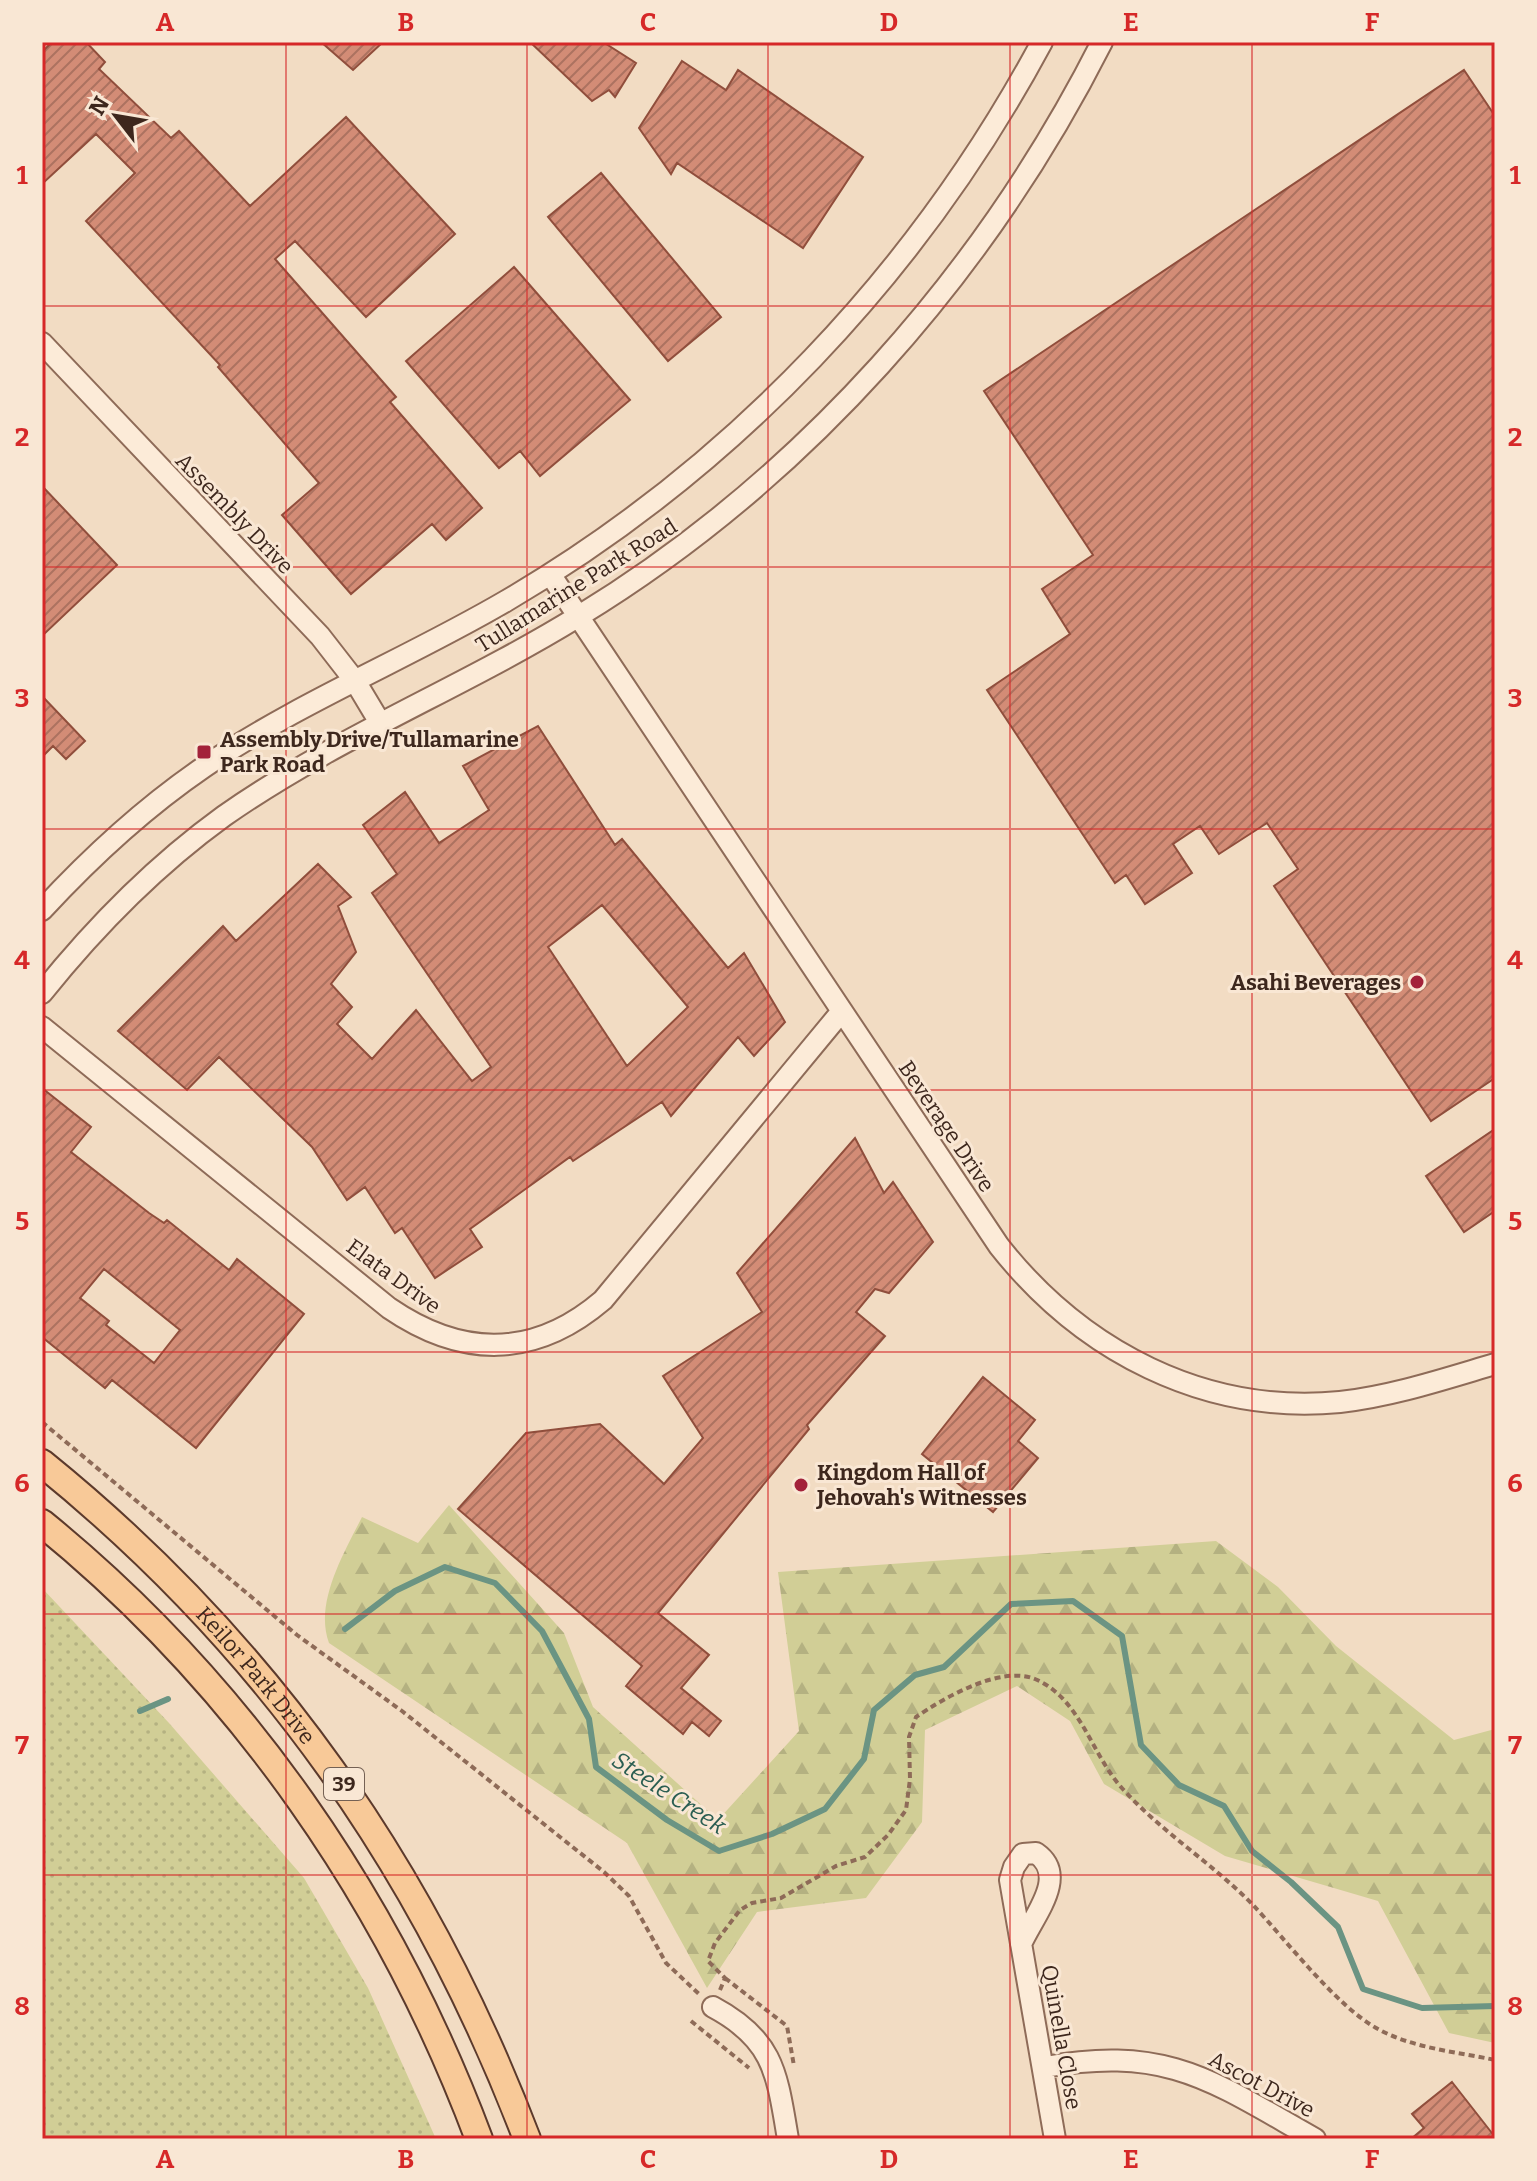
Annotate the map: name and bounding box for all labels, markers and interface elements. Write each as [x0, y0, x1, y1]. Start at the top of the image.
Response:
text: A [156, 7, 175, 38]
text: B [398, 7, 414, 38]
text: C [640, 7, 656, 38]
text: D [880, 7, 898, 38]
text: E [1123, 7, 1139, 38]
text: F [1365, 7, 1380, 38]
north arrow [76, 76, 156, 156]
text: N [83, 92, 115, 120]
text: 1 [16, 160, 28, 191]
text: 1 [1509, 160, 1521, 191]
text: 2 [15, 422, 29, 453]
text: 2 [1508, 422, 1522, 453]
street label: Assembly Drive [170, 447, 299, 580]
street label: Tullamarine Park Road [471, 512, 682, 658]
text: 3 [15, 683, 29, 714]
text: 3 [1508, 683, 1522, 714]
place label: Assembly Drive/Tullamarine Park Road [220, 726, 519, 778]
marker: Assembly Drive/Tullamarine Park Road [195, 743, 213, 761]
text: 4 [14, 945, 30, 976]
text: 4 [1507, 945, 1523, 976]
place label: Asahi Beverages [1231, 969, 1401, 996]
marker: Asahi Beverages [1408, 973, 1426, 991]
street label: Beverage Drive [893, 1056, 1000, 1197]
text: 5 [15, 1206, 29, 1237]
text: 5 [1508, 1206, 1522, 1237]
street label: Elata Drive [341, 1233, 446, 1320]
place label: Kingdom Hall of Jehovah's Witnesses [816, 1459, 1027, 1511]
text: 6 [14, 1468, 30, 1499]
text: 6 [1507, 1468, 1523, 1499]
marker: Kingdom Hall of Jehovah's Witnesses [792, 1476, 810, 1494]
street label: Keilor Park Drive [190, 1601, 321, 1750]
text: 7 [15, 1730, 29, 1761]
text: 7 [1508, 1730, 1522, 1761]
water label: Steele Creek [607, 1746, 732, 1841]
road number: 39 [324, 1768, 364, 1800]
street label: Quinella Close [1035, 1963, 1088, 2112]
text: 8 [14, 1991, 30, 2022]
text: 8 [1507, 1991, 1523, 2022]
street label: Ascot Drive [1204, 2045, 1319, 2124]
text: A [156, 2144, 175, 2175]
text: B [398, 2144, 414, 2175]
text: C [640, 2144, 656, 2175]
text: D [880, 2144, 898, 2175]
text: E [1123, 2144, 1139, 2175]
text: F [1365, 2144, 1380, 2175]

